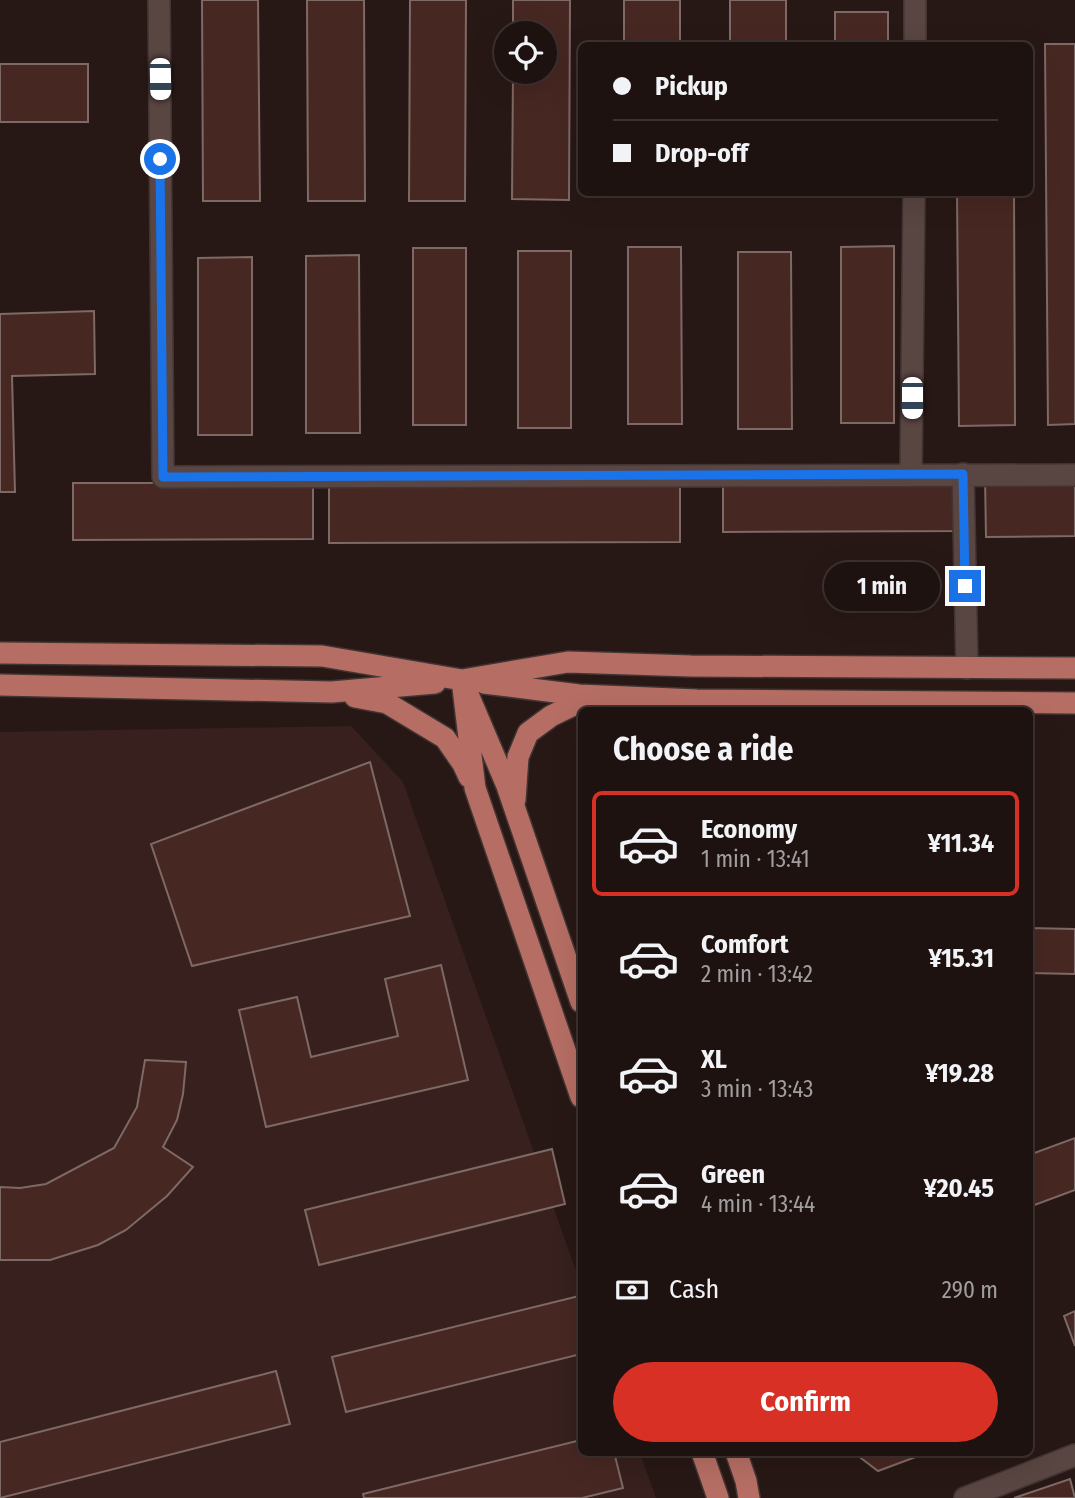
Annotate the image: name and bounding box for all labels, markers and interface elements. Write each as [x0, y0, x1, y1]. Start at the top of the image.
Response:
map controls [494, 21, 557, 84]
button: locate [494, 21, 557, 84]
car [150, 58, 171, 100]
text: Pickup [655, 71, 728, 102]
text: Drop-off [655, 138, 748, 169]
route start [144, 143, 176, 175]
car [902, 377, 923, 419]
callout: 1 min [825, 562, 940, 610]
route end [949, 570, 981, 602]
text: 1 min [857, 572, 907, 600]
text: Choose a ride [613, 730, 794, 768]
icon: car [617, 812, 680, 875]
text: Economy [701, 814, 797, 845]
text: ¥11.34 [928, 828, 994, 859]
text: 1 min · 13:41 [701, 845, 810, 873]
icon: car [617, 927, 680, 990]
text: Comfort [701, 929, 789, 960]
text: ¥15.31 [928, 943, 994, 974]
text: 2 min · 13:42 [701, 960, 813, 988]
icon: car [617, 1042, 680, 1105]
text: XL [701, 1044, 727, 1075]
text: ¥19.28 [925, 1058, 994, 1089]
text: 3 min · 13:43 [701, 1075, 813, 1103]
icon: car [617, 1157, 680, 1220]
text: Green [701, 1159, 765, 1190]
text: ¥20.45 [923, 1173, 994, 1204]
text: 4 min · 13:44 [701, 1190, 815, 1218]
icon: cash [613, 1271, 651, 1309]
text: Cash [669, 1274, 719, 1305]
text: 290 m [942, 1276, 998, 1304]
button: Confirm [613, 1362, 998, 1442]

